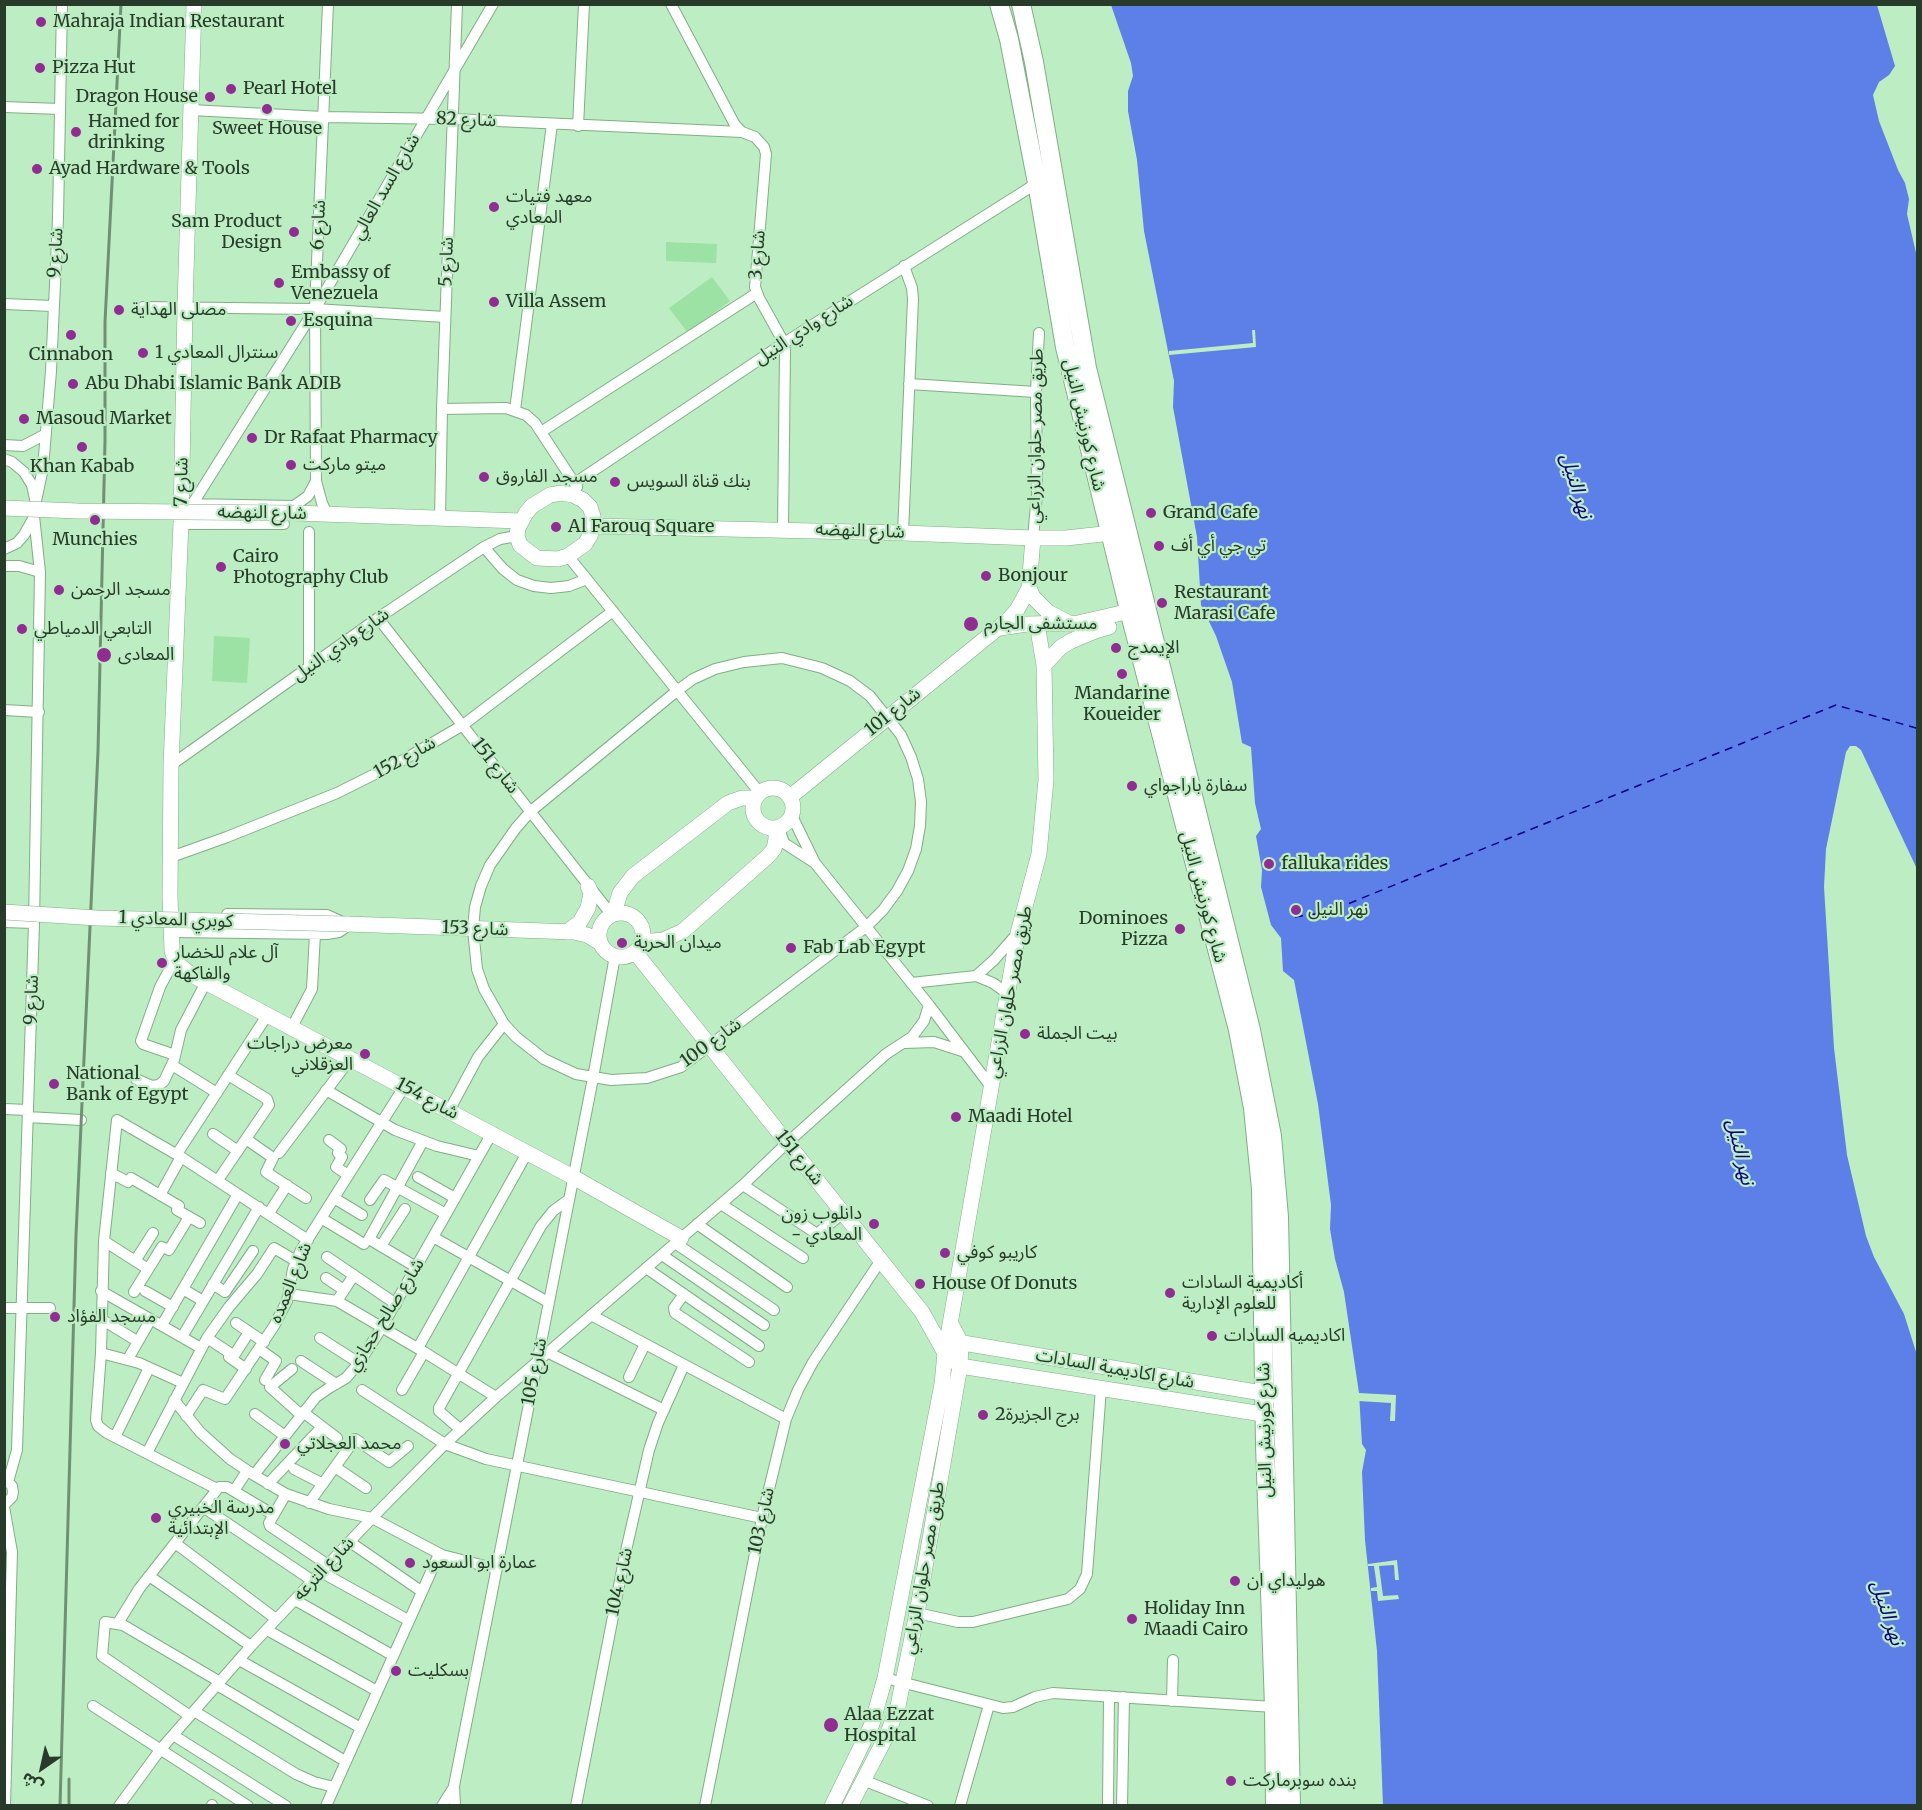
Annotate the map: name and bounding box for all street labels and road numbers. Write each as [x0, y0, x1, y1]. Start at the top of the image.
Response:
street label: شارع 82 [435, 108, 497, 132]
street label: شارع السد العالي [347, 130, 425, 244]
street label: شارع 6 [307, 200, 331, 250]
street label: شارع 9 [44, 227, 68, 279]
street label: شارع 3 [745, 229, 771, 281]
street label: شارع 5 [435, 237, 459, 287]
street label: شارع وادي النيل [751, 290, 857, 370]
street label: طريق مصر حلوان الزراعي [1024, 348, 1048, 524]
street label: شارع كورنيش النيل [1058, 357, 1110, 493]
street label: شارع 7 [171, 457, 193, 507]
street label: شارع النهضه [217, 501, 307, 525]
street label: شارع النهضه [815, 519, 905, 543]
street label: شارع وادي النيل [288, 604, 394, 686]
street label: شارع 101 [861, 683, 925, 741]
street label: شارع 152 [370, 732, 440, 784]
street label: شارع 151 [467, 734, 523, 798]
street label: شارع كورنيش النيل [1175, 829, 1231, 965]
street label: طريق مصر حلوان الزراعي [983, 904, 1037, 1080]
street label: كوبري المعادي 1 [118, 907, 234, 933]
street label: شارع 153 [441, 917, 509, 941]
street label: شارع 9 [20, 975, 44, 1025]
street label: شارع 100 [676, 1014, 746, 1072]
street label: شارع 154 [392, 1073, 462, 1125]
street label: شارع 151 [770, 1126, 828, 1190]
street label: شارع العمده [265, 1240, 317, 1326]
street label: شارع صالح حجازي [343, 1255, 429, 1375]
street label: شارع 105 [518, 1336, 552, 1408]
street label: شارع اكاديمية السادات [1034, 1344, 1196, 1394]
street label: شارع كورنيش النيل [1253, 1362, 1277, 1498]
street label: طريق مصر حلوان الزراعي [898, 1480, 950, 1656]
street label: شارع 103 [744, 1486, 780, 1556]
street label: شارع الترعه [289, 1533, 359, 1605]
street label: شارع 104 [602, 1546, 638, 1618]

